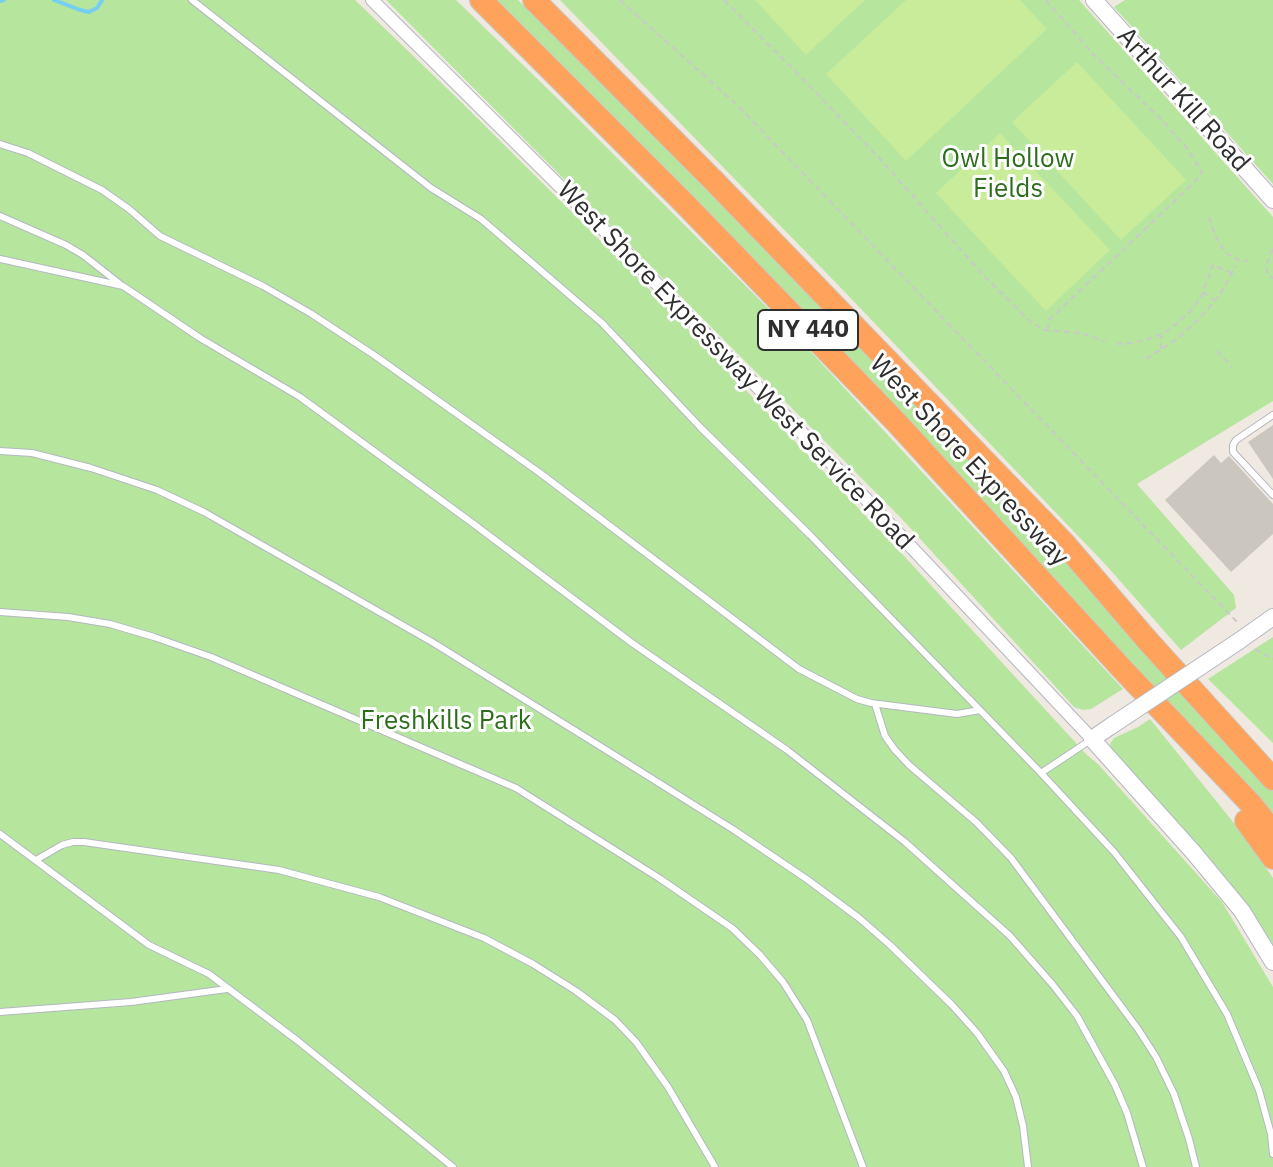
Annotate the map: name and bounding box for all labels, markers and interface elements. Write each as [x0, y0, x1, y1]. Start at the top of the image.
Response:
street label: Arthur Kill Road [1110, 21, 1256, 179]
park label: Owl Hollow Fields [942, 143, 1074, 204]
street label: West Shore Expressway West Service Road [550, 175, 920, 557]
road number: NY 440 [758, 310, 858, 350]
street label: West Shore Expressway [863, 349, 1075, 573]
park label: Freshkills Park [361, 705, 531, 737]

